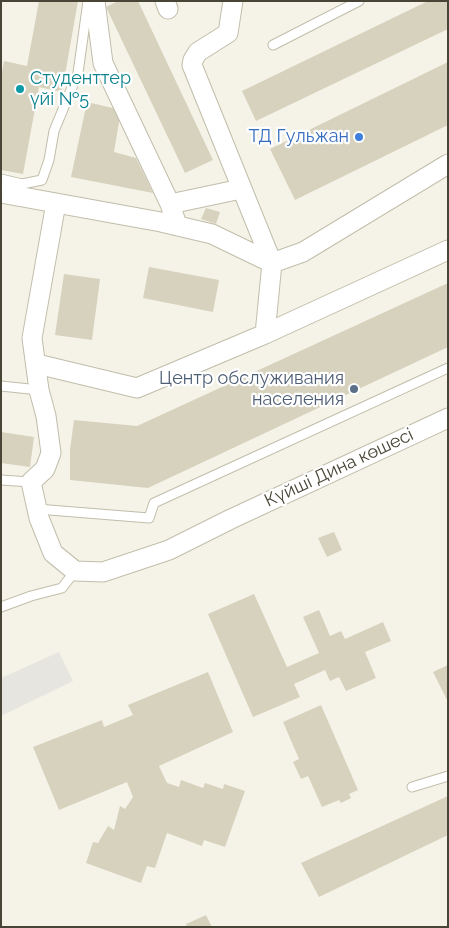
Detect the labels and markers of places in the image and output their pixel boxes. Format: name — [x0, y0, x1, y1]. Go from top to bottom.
place label: Студенттер үйі №5 — [30, 68, 131, 110]
marker: Студенттер үйі №5 — [14, 83, 26, 95]
place label: ТД Гульжан — [249, 126, 349, 148]
marker: ТД Гульжан — [353, 131, 365, 143]
place label: Центр обслуживания населения — [159, 368, 344, 410]
marker: Центр обслуживания населения — [348, 383, 360, 395]

